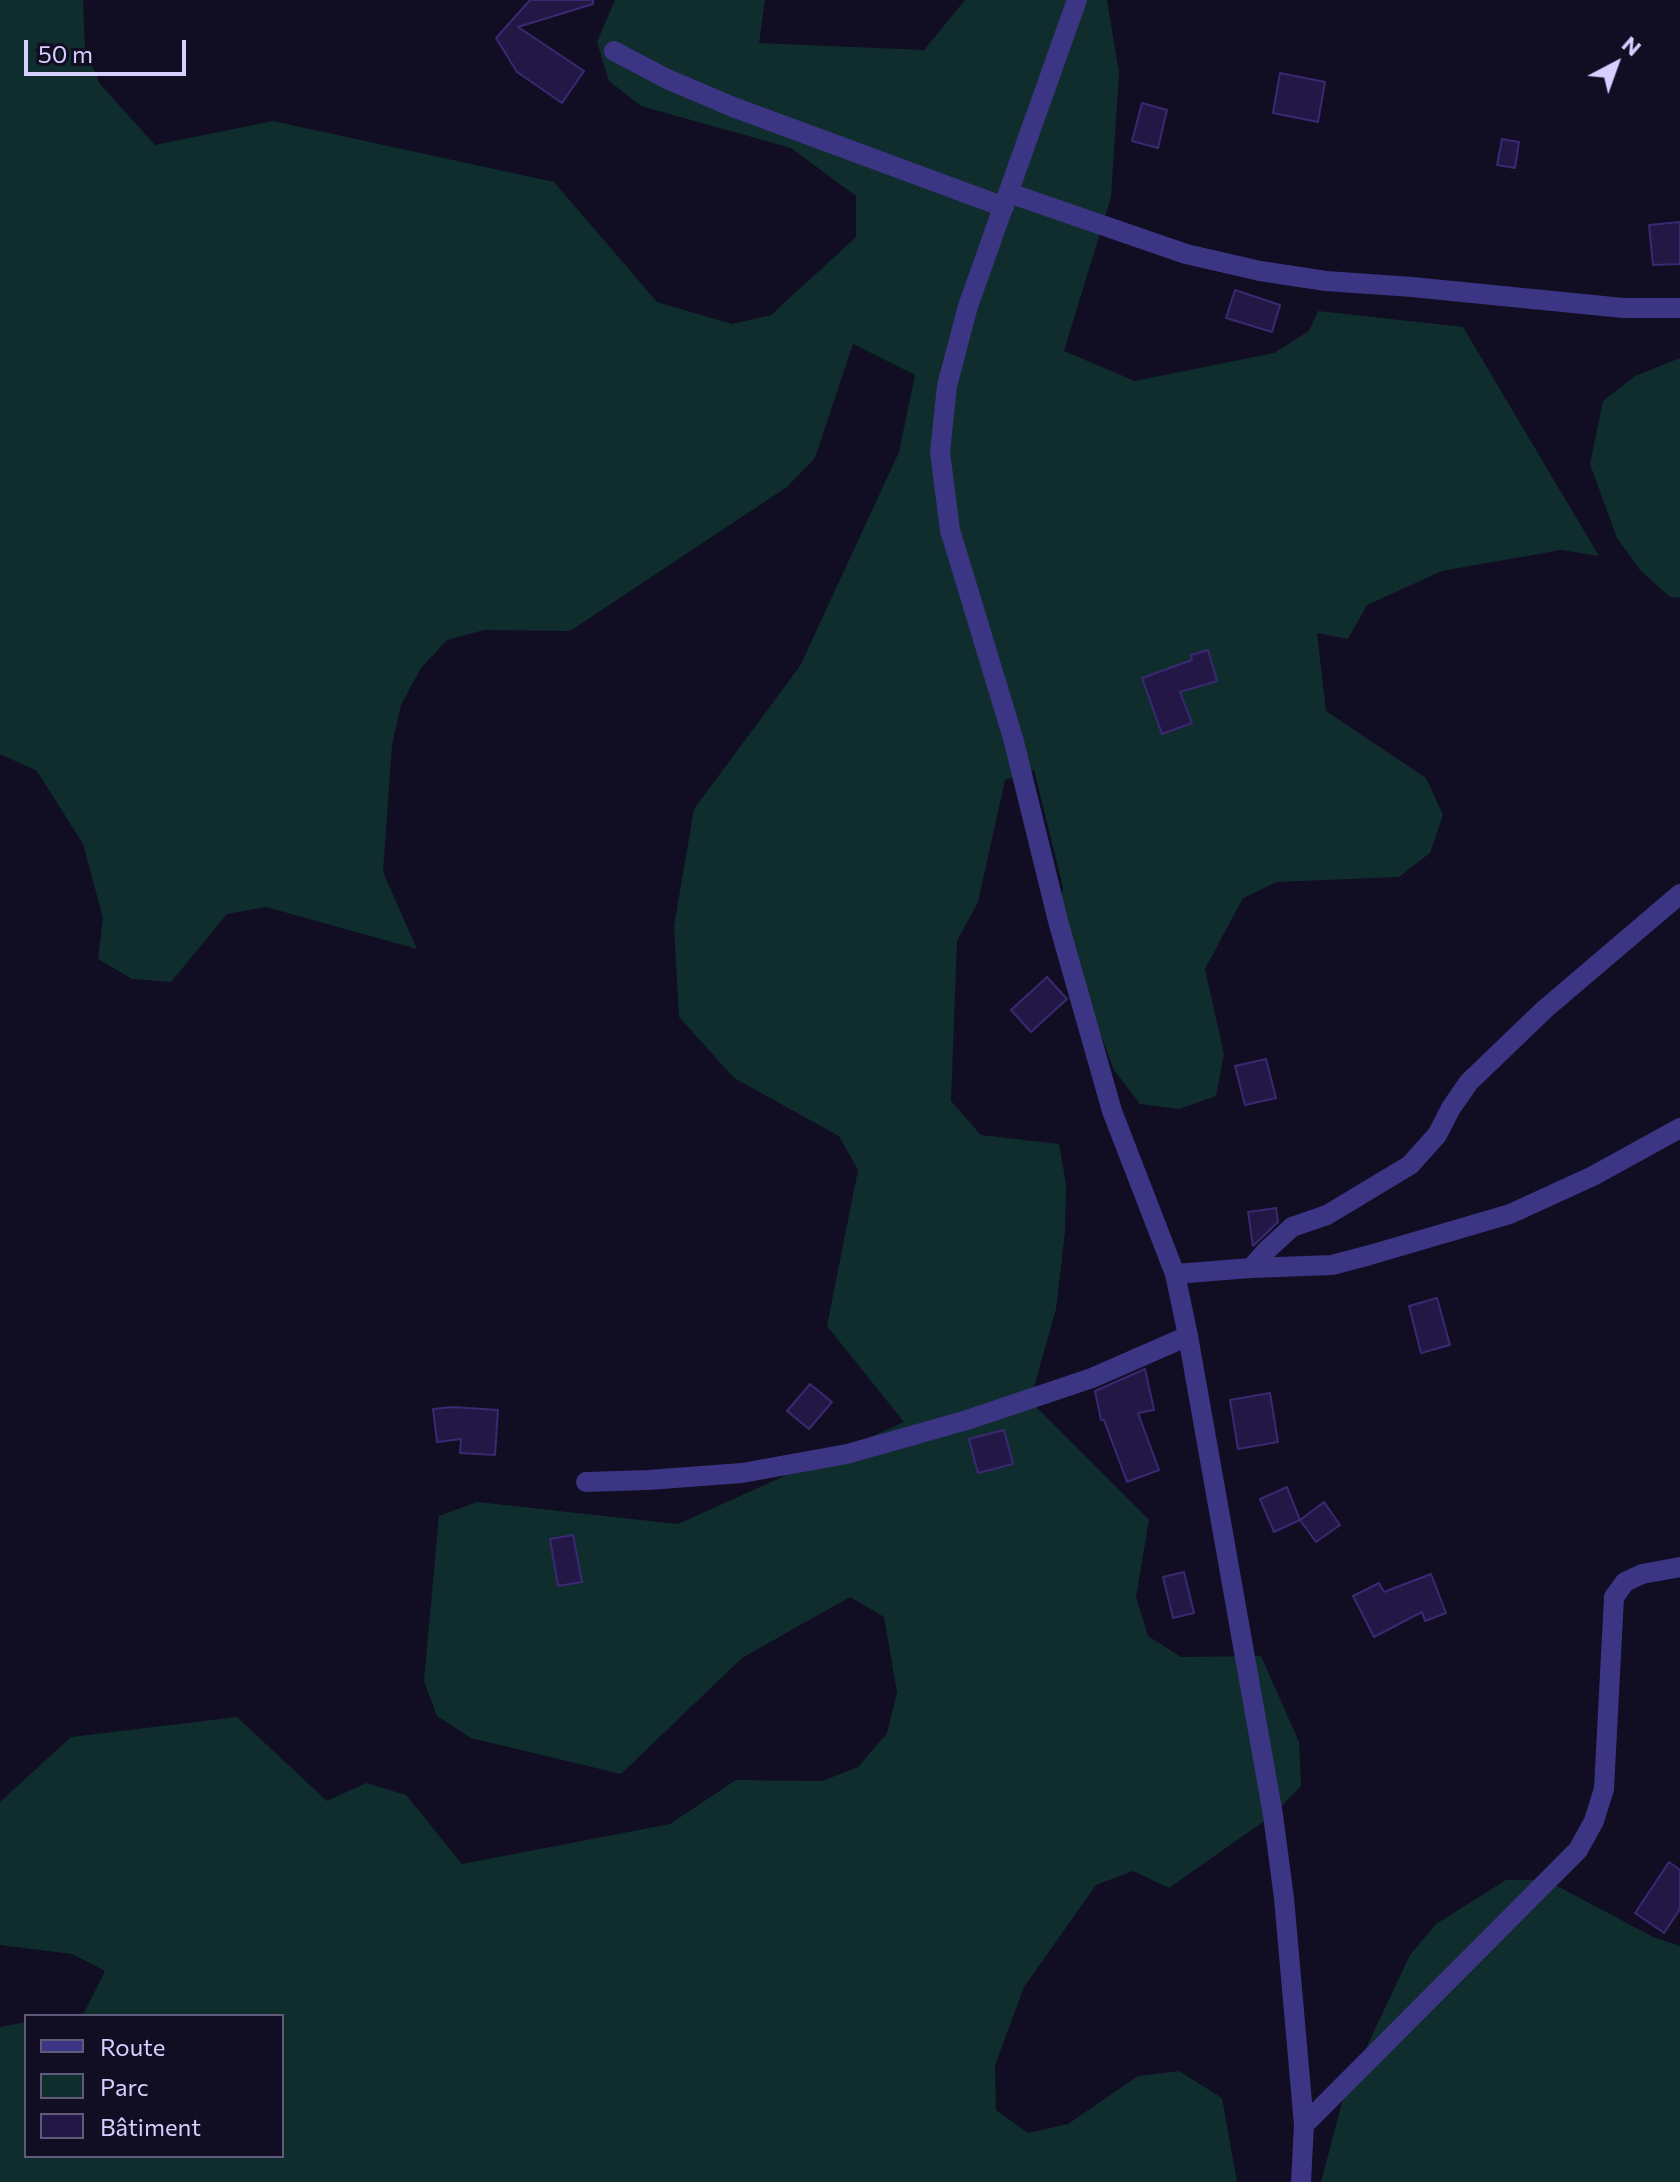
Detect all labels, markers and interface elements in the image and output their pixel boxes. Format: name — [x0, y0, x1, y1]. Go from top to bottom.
scale bar — [28, 24, 190, 74]
north arrow — [1576, 24, 1656, 104]
text: N — [1617, 30, 1647, 61]
text: 50 m — [38, 39, 93, 68]
legend — [24, 2014, 284, 2158]
text: Route — [100, 2032, 165, 2061]
text: Parc — [100, 2072, 149, 2101]
text: Bâtiment — [100, 2112, 201, 2141]

